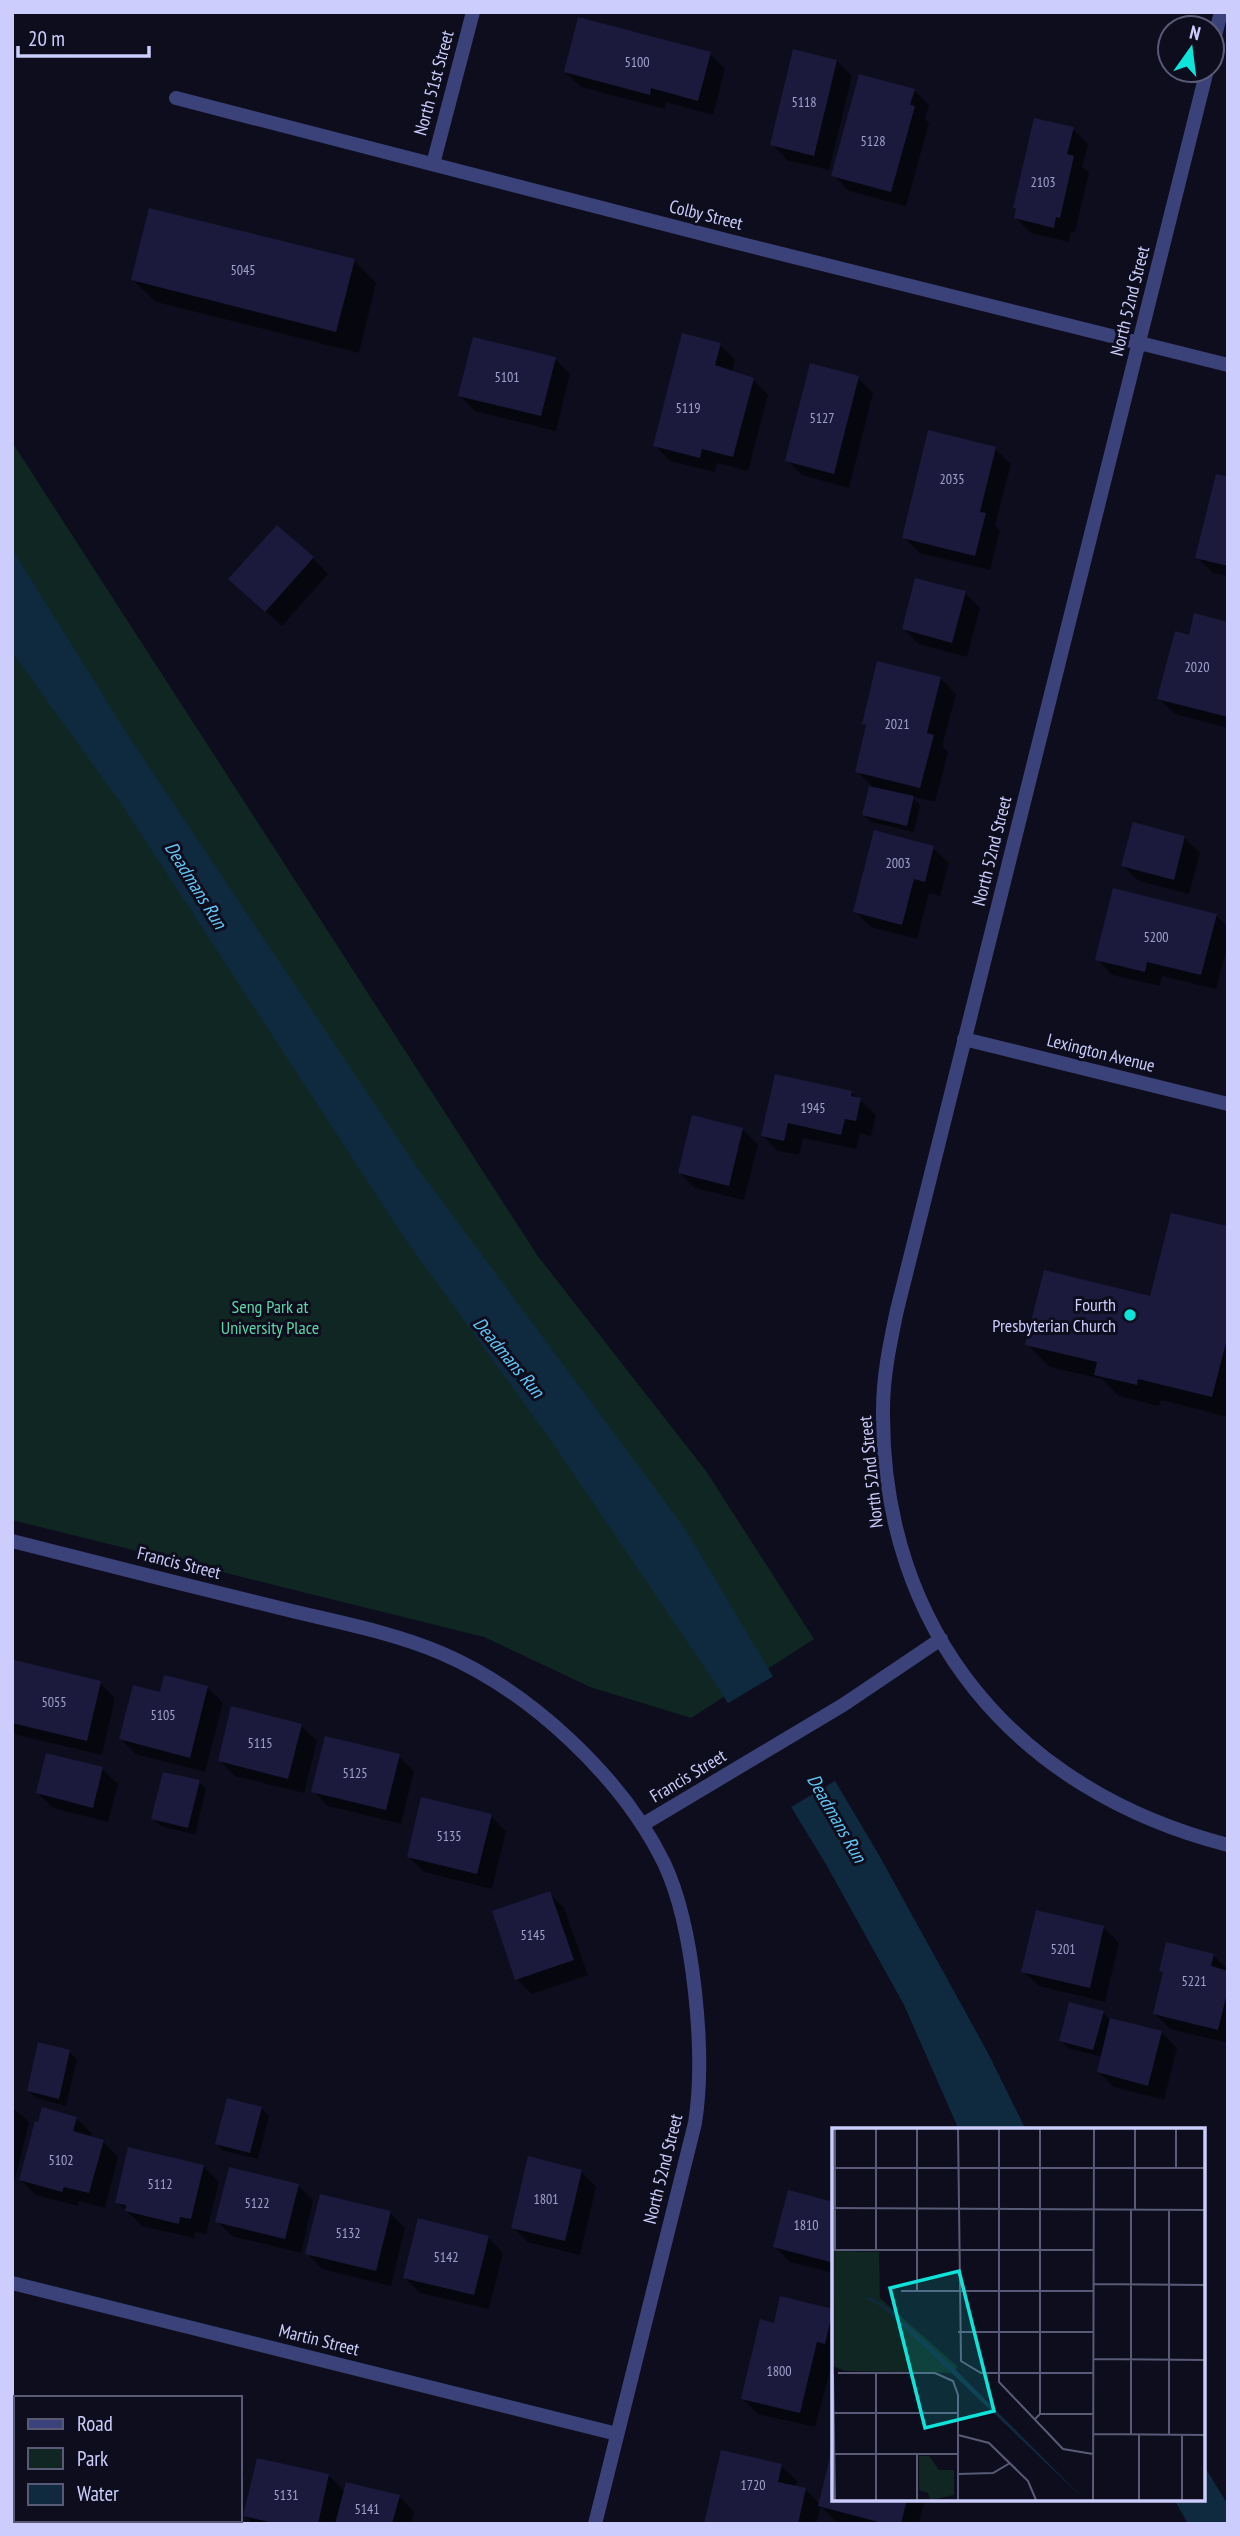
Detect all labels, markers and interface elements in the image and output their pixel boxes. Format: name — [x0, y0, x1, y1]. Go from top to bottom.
scale bar — [18, 14, 149, 58]
north arrow — [1156, 14, 1226, 84]
text: N — [1187, 20, 1203, 45]
text: 20 m — [28, 25, 65, 52]
street label: North 51st Street — [408, 28, 459, 138]
house number: 5100 — [624, 53, 650, 71]
house number: 5118 — [791, 93, 817, 111]
house number: 5128 — [860, 132, 886, 150]
house number: 2103 — [1030, 173, 1056, 191]
street label: Colby Street — [667, 194, 745, 235]
street label: North 52nd Street — [1105, 243, 1154, 358]
house number: 5045 — [230, 261, 256, 279]
house number: 5101 — [494, 368, 520, 386]
house number: 5119 — [675, 399, 701, 417]
house number: 5127 — [809, 409, 835, 427]
house number: 2035 — [939, 470, 965, 488]
house number: 2020 — [1184, 658, 1210, 676]
house number: 2021 — [884, 715, 910, 733]
street label: North 52nd Street — [967, 793, 1016, 908]
water label: Deadmans Run — [160, 837, 233, 934]
house number: 2003 — [885, 854, 911, 872]
house number: 5200 — [1143, 928, 1169, 946]
street label: Lexington Avenue — [1045, 1028, 1157, 1077]
house number: 1945 — [800, 1099, 826, 1117]
place label: Fourth Presbyterian Church — [992, 1293, 1116, 1337]
park label: Seng Park at University Place — [221, 1295, 319, 1339]
marker: Fourth Presbyterian Church — [1122, 1307, 1138, 1323]
water label: Deadmans Run — [468, 1312, 551, 1404]
street label: North 52nd Street — [853, 1415, 888, 1529]
street label: Francis Street — [135, 1541, 223, 1584]
house number: 5055 — [41, 1693, 67, 1711]
house number: 5105 — [150, 1706, 176, 1724]
house number: 5115 — [247, 1734, 273, 1752]
street label: Francis Street — [645, 1744, 730, 1807]
house number: 5125 — [342, 1764, 368, 1782]
water label: Deadmans Run — [802, 1770, 873, 1868]
house number: 5135 — [436, 1827, 462, 1845]
house number: 5145 — [520, 1926, 546, 1944]
house number: 5201 — [1050, 1940, 1076, 1958]
house number: 5221 — [1181, 1972, 1207, 1990]
street label: North 52nd Street — [638, 2111, 687, 2226]
inset map — [832, 2128, 1205, 2501]
house number: 5102 — [48, 2151, 74, 2169]
house number: 5112 — [147, 2175, 173, 2193]
house number: 1801 — [533, 2190, 559, 2208]
house number: 5122 — [244, 2194, 270, 2212]
house number: 1810 — [793, 2216, 819, 2234]
house number: 5132 — [335, 2224, 361, 2242]
house number: 5142 — [433, 2248, 459, 2266]
street label: Martin Street — [277, 2318, 362, 2361]
house number: 1800 — [766, 2362, 792, 2380]
legend — [14, 2396, 242, 2522]
text: Road — [77, 2410, 113, 2437]
text: Park — [77, 2445, 108, 2472]
house number: 1720 — [740, 2476, 766, 2494]
text: Water — [77, 2480, 119, 2507]
house number: 5131 — [273, 2486, 299, 2504]
house number: 5141 — [354, 2500, 380, 2518]

